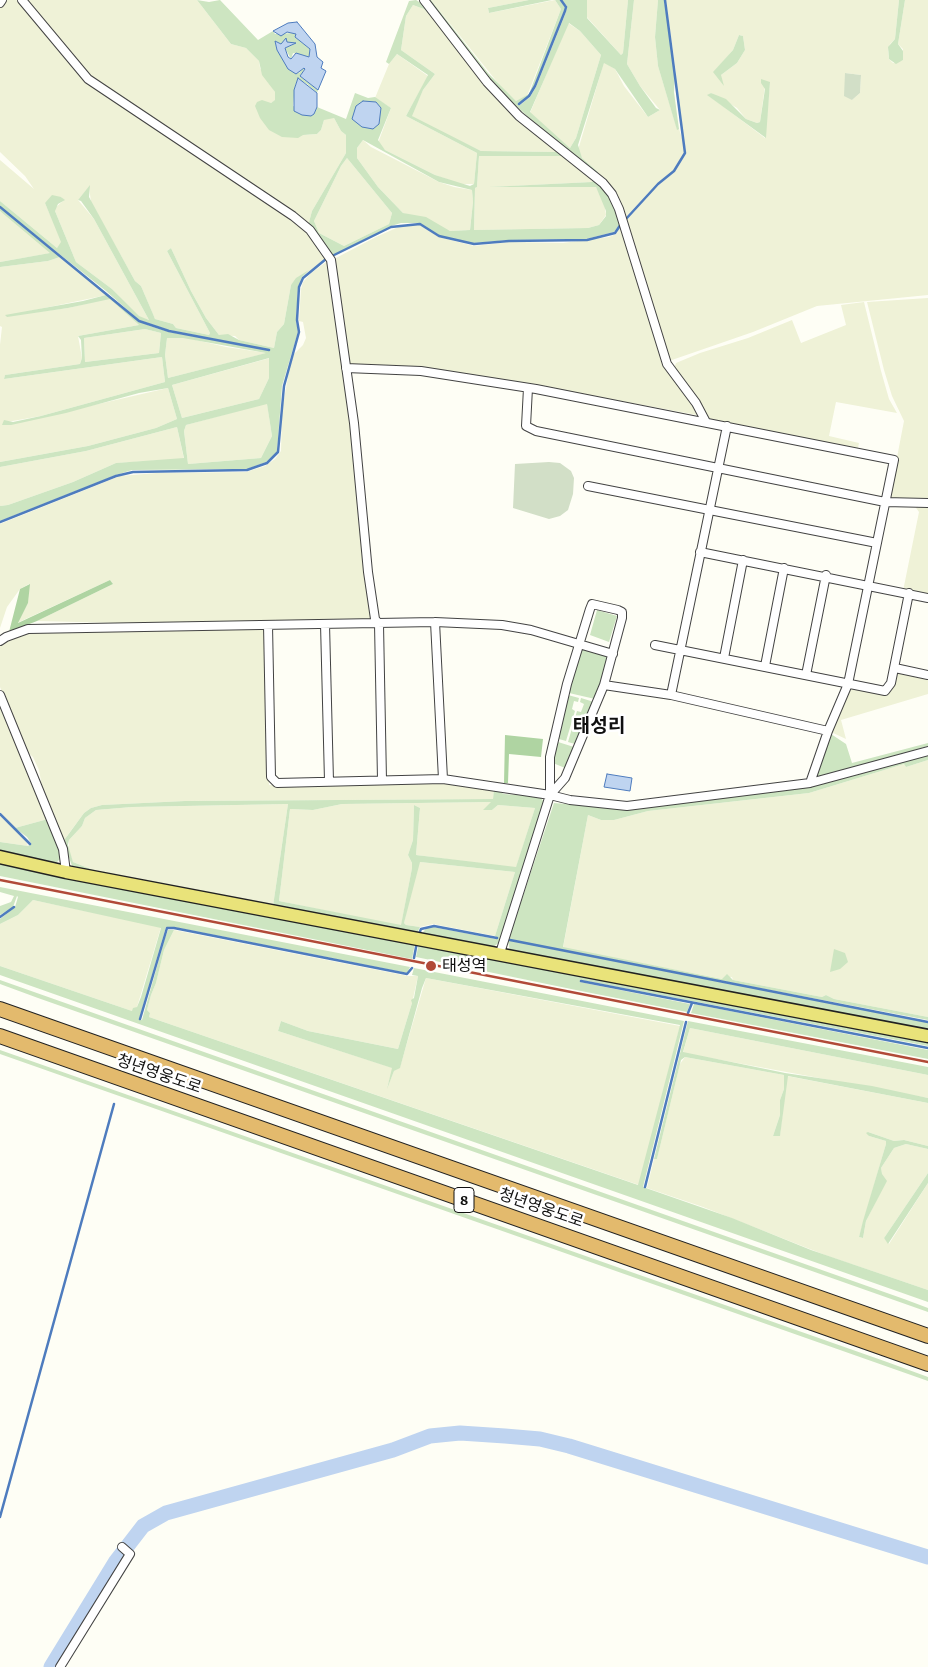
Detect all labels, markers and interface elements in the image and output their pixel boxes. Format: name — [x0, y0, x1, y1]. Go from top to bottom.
district label: 태성리 — [573, 715, 625, 737]
place label: 태성역 — [442, 956, 486, 976]
marker: 태성역 — [424, 959, 438, 973]
street label: 청년영웅도로 — [114, 1051, 204, 1097]
street label: 청년영웅도로 — [496, 1185, 586, 1231]
road number: 8 — [454, 1188, 474, 1212]

